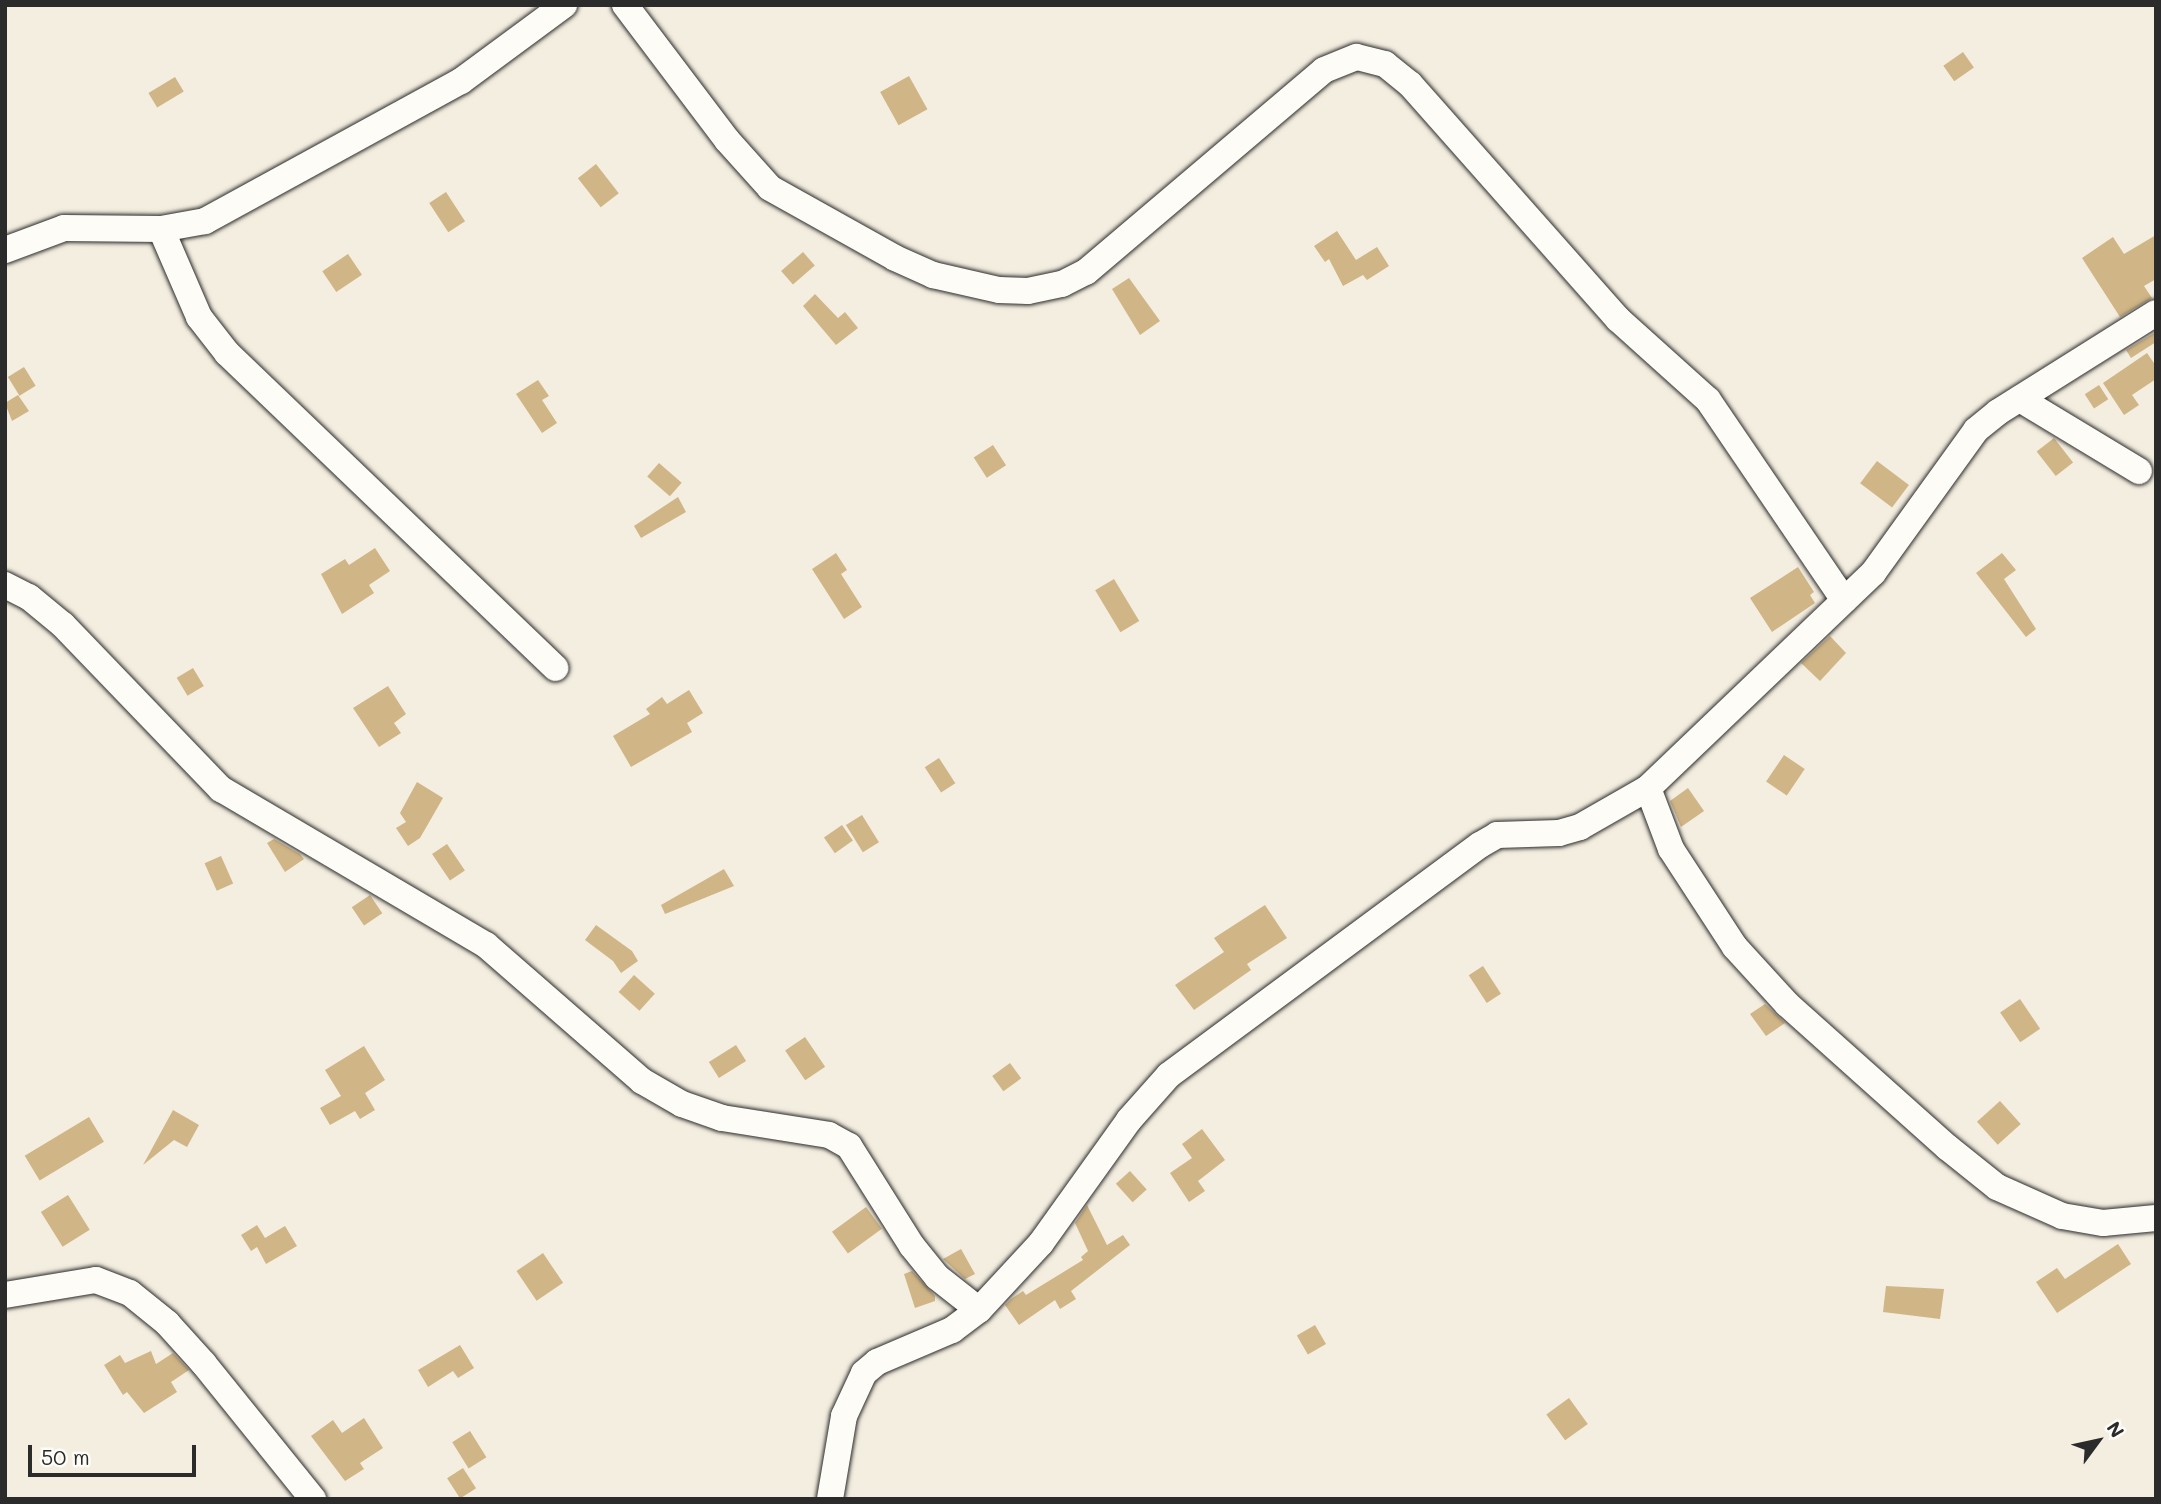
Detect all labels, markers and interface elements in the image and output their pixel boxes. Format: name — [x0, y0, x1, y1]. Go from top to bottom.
north arrow — [2063, 1406, 2133, 1476]
text: N — [2102, 1416, 2130, 1442]
scale bar — [32, 1430, 200, 1474]
text: 50 m — [41, 1443, 90, 1470]

